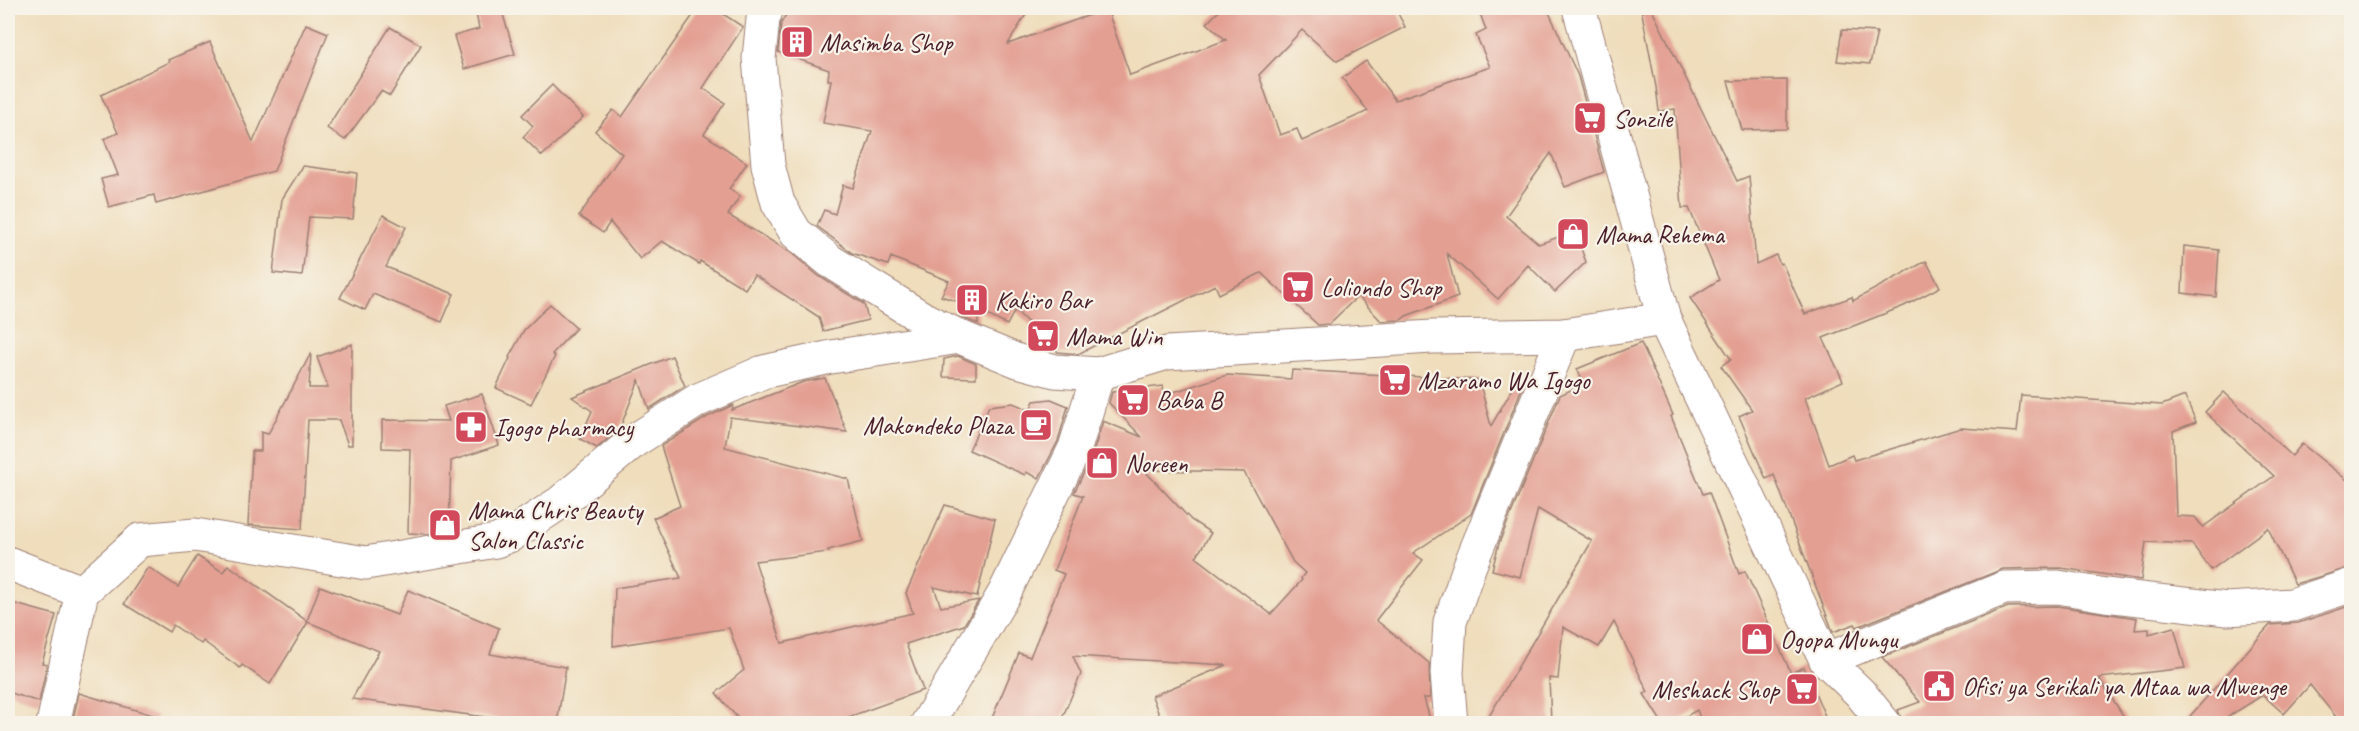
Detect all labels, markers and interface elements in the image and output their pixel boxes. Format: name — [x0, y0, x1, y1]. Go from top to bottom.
building icon: Masimba Shop — [779, 24, 815, 60]
place label: Masimba Shop — [820, 26, 954, 59]
supermarket icon: Sonzile — [1572, 100, 1608, 136]
place label: Sonzile — [1613, 102, 1674, 135]
shop icon: Mama Rehema — [1555, 216, 1591, 252]
place label: Mama Rehema — [1596, 218, 1726, 251]
supermarket icon: Loliondo Shop — [1280, 269, 1316, 305]
place label: Loliondo Shop — [1321, 271, 1443, 304]
building icon: Kakiro Bar — [954, 282, 990, 318]
place label: Kakiro Bar — [995, 284, 1094, 317]
supermarket icon: Mama Win — [1025, 318, 1061, 354]
place label: Mama Win — [1066, 320, 1163, 353]
supermarket icon: Mzaramo Wa Igogo — [1377, 362, 1413, 398]
place label: Mzaramo Wa Igogo — [1418, 364, 1592, 397]
supermarket icon: Baba B — [1115, 382, 1151, 418]
place label: Baba B — [1156, 384, 1224, 417]
cafe icon: Makondeko Plaza — [1018, 407, 1054, 443]
pharmacy icon: Igogo pharmacy — [453, 409, 489, 445]
place label: Makondeko Plaza — [863, 409, 1015, 442]
place label: Igogo pharmacy — [494, 411, 635, 444]
shop icon: Noreen — [1084, 445, 1120, 481]
place label: Noreen — [1125, 447, 1188, 480]
place label: Mama Chris Beauty Salon Classic — [468, 494, 644, 557]
shop icon: Mama Chris Beauty Salon Classic — [427, 507, 463, 543]
shop icon: Ogopa Mungu — [1739, 621, 1775, 657]
place label: Ogopa Mungu — [1780, 623, 1899, 656]
public building icon: Ofisi ya Serikali ya Mtaa wa Mwenge — [1921, 668, 1957, 704]
place label: Ofisi ya Serikali ya Mtaa wa Mwenge — [1962, 670, 2288, 703]
supermarket icon: Meshack Shop — [1784, 671, 1820, 707]
place label: Meshack Shop — [1652, 673, 1781, 706]

